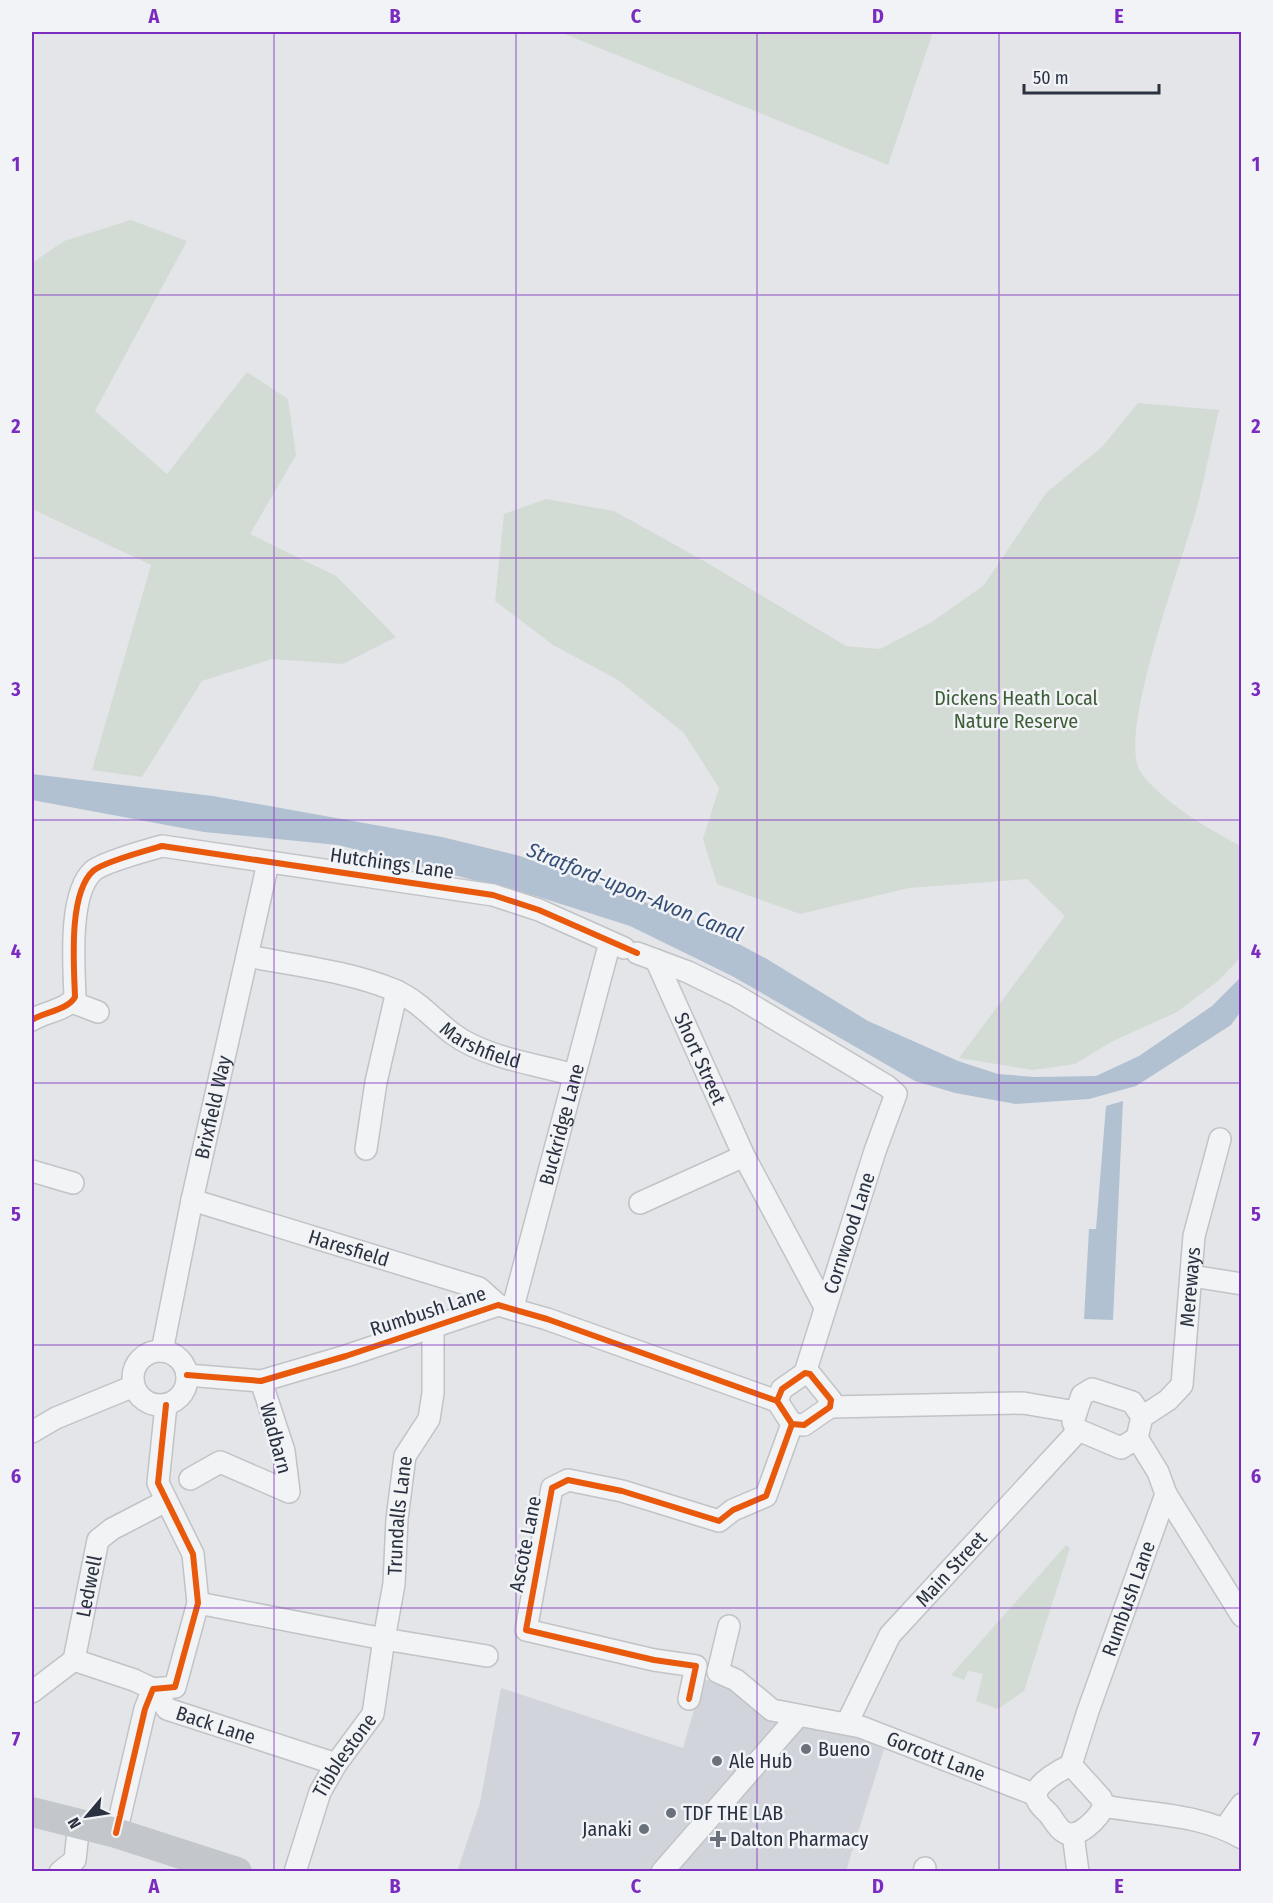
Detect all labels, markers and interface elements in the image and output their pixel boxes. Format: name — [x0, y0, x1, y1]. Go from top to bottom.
text: A — [148, 4, 161, 28]
text: B — [389, 4, 401, 28]
text: C — [631, 4, 642, 28]
text: D — [872, 4, 884, 28]
text: E — [1114, 4, 1124, 28]
scale bar — [1024, 57, 1159, 95]
text: 50 m — [1033, 67, 1069, 89]
text: 1 — [12, 152, 20, 176]
text: 1 — [1252, 152, 1260, 176]
text: 2 — [10, 414, 21, 438]
text: 2 — [1250, 414, 1261, 438]
text: 3 — [10, 677, 21, 701]
text: 3 — [1250, 677, 1261, 701]
park label: Dickens Heath Local Nature Reserve — [934, 686, 1098, 733]
water label: Stratford-upon-Avon Canal — [522, 836, 747, 947]
street label: Hutchings Lane — [328, 842, 456, 884]
text: 4 — [11, 939, 21, 963]
text: 4 — [1251, 939, 1261, 963]
street label: Short Street — [669, 1009, 732, 1109]
street label: Marshfield — [435, 1016, 523, 1073]
street label: Brixfield Way — [190, 1053, 236, 1161]
street label: Buckridge Lane — [534, 1061, 589, 1188]
street label: Cornwood Lane — [818, 1169, 880, 1297]
text: 5 — [11, 1202, 21, 1226]
text: 5 — [1251, 1202, 1261, 1226]
street label: Haresfield — [306, 1224, 392, 1272]
street label: Mereways — [1175, 1246, 1205, 1328]
street label: Rumbush Lane — [367, 1281, 489, 1341]
street label: Wadbarn — [255, 1400, 297, 1476]
street label: Trundalls Lane — [382, 1455, 417, 1576]
text: 6 — [11, 1464, 21, 1488]
text: 6 — [1251, 1464, 1261, 1488]
street label: Ascote Lane — [504, 1494, 546, 1594]
street label: Main Street — [911, 1526, 992, 1611]
street label: Rumbush Lane — [1097, 1538, 1160, 1659]
street label: Ledwell — [71, 1553, 107, 1619]
street label: Back Lane — [173, 1701, 259, 1749]
street label: Tibblestone — [308, 1709, 381, 1801]
street label: Gorcott Lane — [883, 1726, 989, 1786]
text: 7 — [12, 1727, 21, 1751]
text: 7 — [1252, 1727, 1261, 1751]
place label: Bueno — [818, 1737, 870, 1761]
marker: Bueno — [799, 1742, 813, 1756]
place label: Ale Hub — [729, 1749, 793, 1773]
marker: Ale Hub — [710, 1754, 724, 1768]
north arrow — [57, 1786, 117, 1846]
place label: TDF THE LAB — [683, 1801, 783, 1825]
marker: TDF THE LAB — [664, 1806, 678, 1820]
text: N — [64, 1814, 85, 1832]
place label: Janaki — [582, 1817, 632, 1841]
marker: Janaki — [637, 1822, 651, 1836]
place label: Dalton Pharmacy — [730, 1827, 868, 1851]
marker: Dalton Pharmacy — [711, 1832, 725, 1846]
text: A — [148, 1874, 161, 1898]
text: B — [389, 1874, 401, 1898]
text: C — [631, 1874, 642, 1898]
text: D — [872, 1874, 884, 1898]
text: E — [1114, 1874, 1124, 1898]

